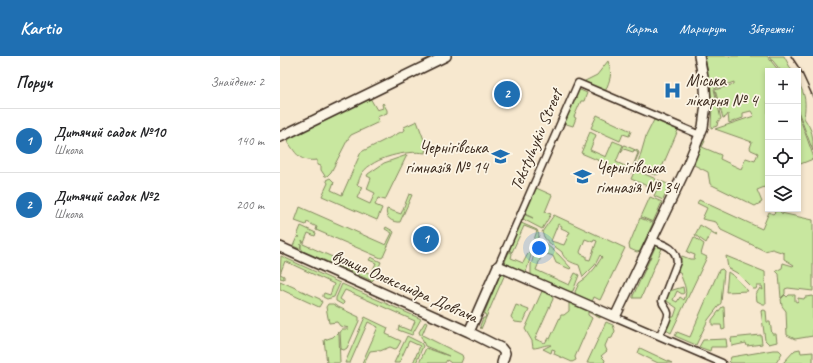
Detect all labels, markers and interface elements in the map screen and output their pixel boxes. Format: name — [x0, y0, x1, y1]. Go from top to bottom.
text: Kartio — [20, 16, 61, 40]
text: Карта — [625, 20, 657, 37]
text: Маршрут — [679, 20, 725, 37]
text: Збережені — [747, 20, 793, 37]
map controls — [765, 68, 801, 212]
button: + — [765, 68, 801, 104]
place label: Міська лікарня № 4 — [686, 70, 760, 111]
text: Поруч — [16, 72, 52, 93]
text: Знайдено: 2 — [210, 74, 264, 90]
pin: 2 — [494, 79, 520, 109]
hospital icon: Міська лікарня № 4 — [663, 80, 683, 100]
street label: Tekstylnykiv Street — [505, 84, 568, 194]
button: − — [765, 104, 801, 140]
text: Дитячий садок №10 — [54, 123, 165, 142]
text: 1 — [26, 133, 32, 149]
text: 140 m — [236, 133, 264, 149]
place label: Чернігівська гімназія № 14 — [405, 137, 490, 178]
button: locate — [765, 140, 801, 176]
text: Школа — [54, 142, 83, 158]
school or university icon: Чернігівська гімназія № 14 — [491, 147, 511, 167]
place label: Чернігівська гімназія № 34 — [596, 157, 681, 198]
school or university icon: Чернігівська гімназія № 34 — [573, 167, 593, 187]
button: layers — [765, 176, 801, 212]
text: Дитячий садок №2 — [54, 187, 158, 206]
text: 2 — [26, 197, 32, 213]
text: 200 m — [236, 197, 264, 213]
text: Школа — [54, 206, 83, 222]
pin: 1 — [413, 224, 439, 254]
your location — [529, 238, 549, 258]
street label: вулиця Олександра Довгача — [329, 245, 483, 328]

